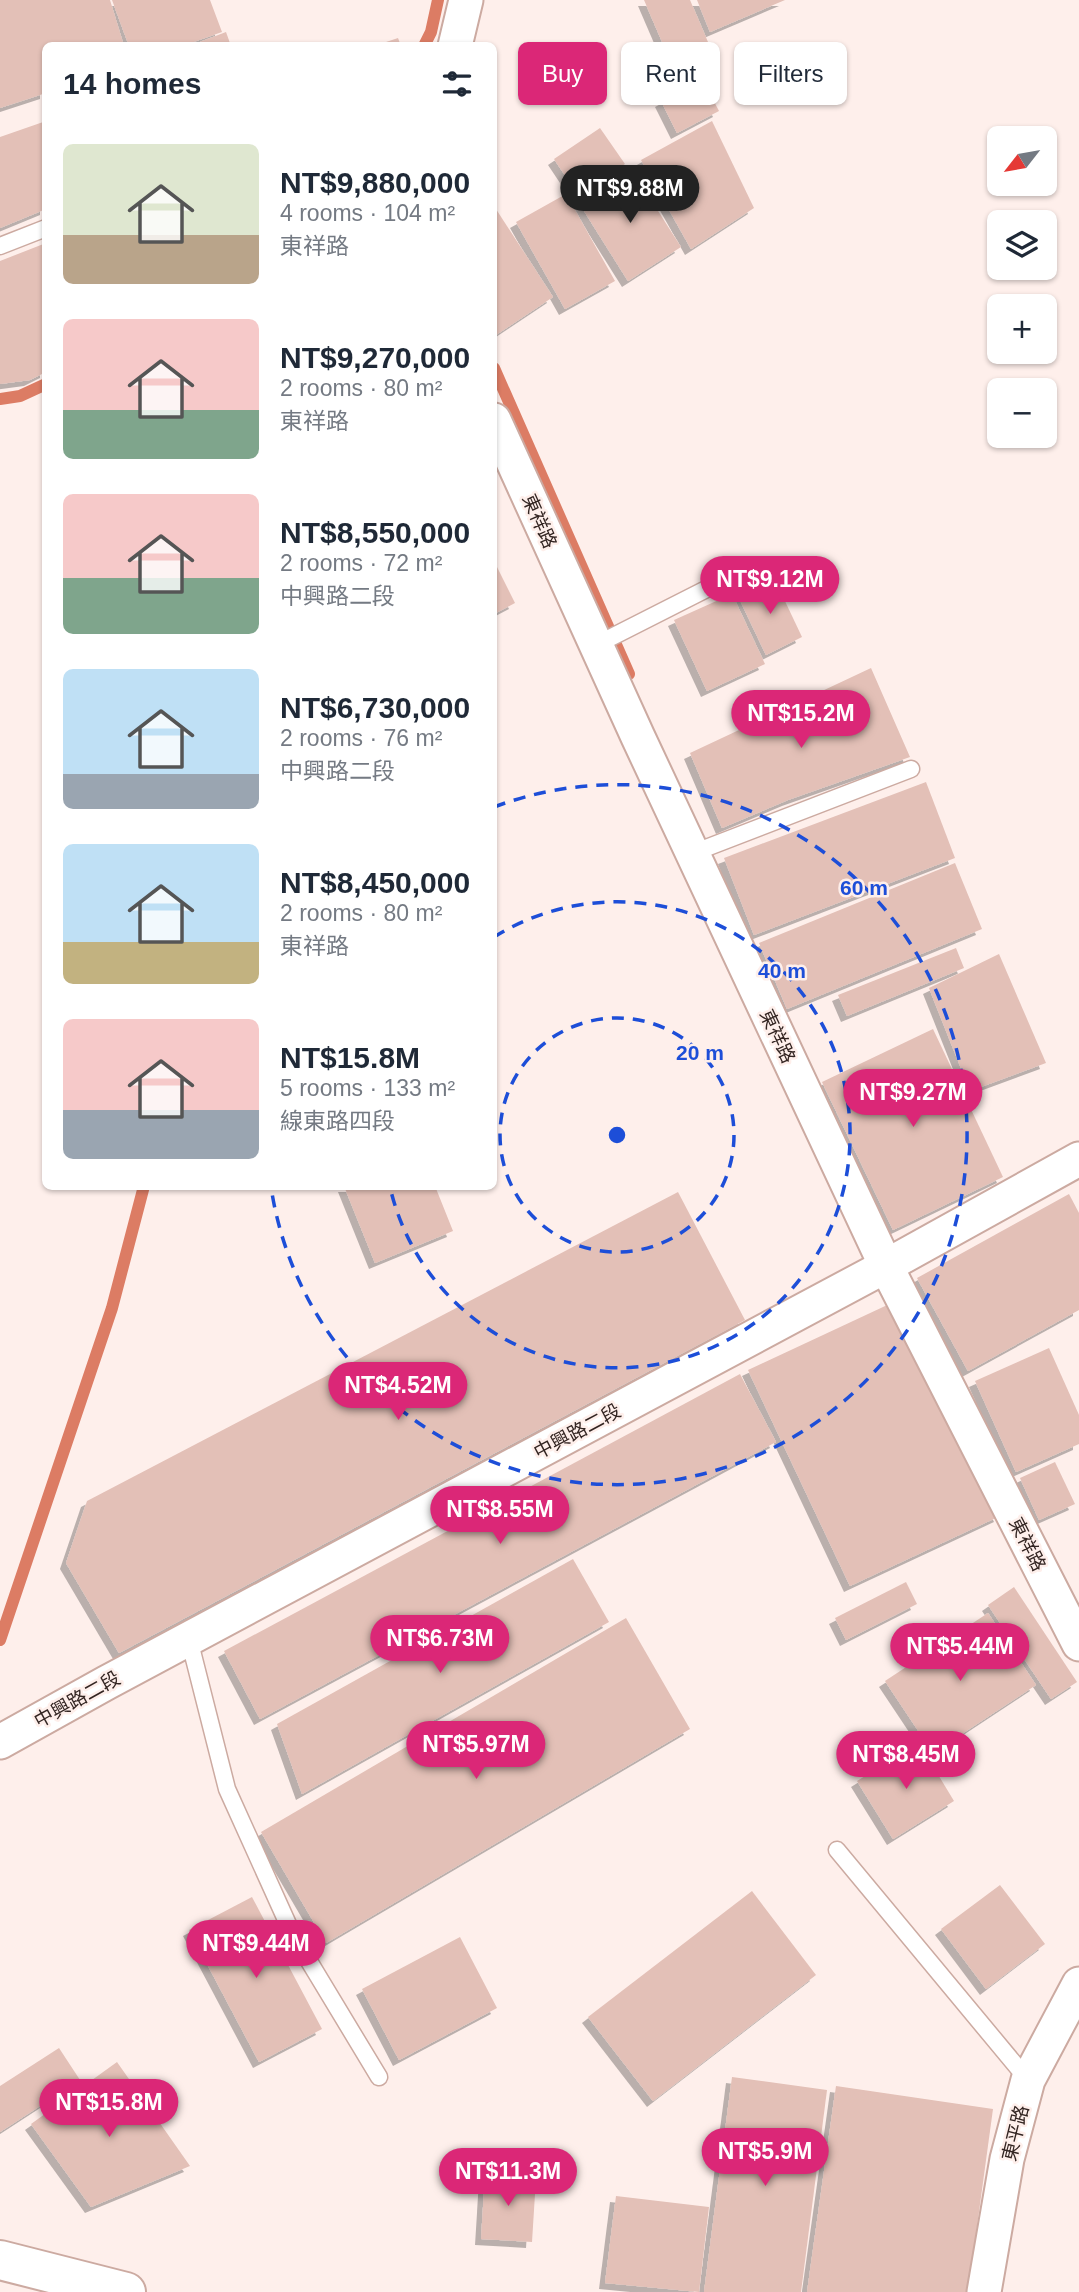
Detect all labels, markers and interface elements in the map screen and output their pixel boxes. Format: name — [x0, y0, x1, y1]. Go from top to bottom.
chip: Buy — [518, 42, 607, 105]
chip: Rent — [621, 42, 720, 105]
chip: Filters — [734, 42, 847, 105]
icon: filters — [438, 65, 476, 103]
text: 14 homes — [63, 67, 201, 100]
north arrow — [987, 126, 1057, 196]
map controls — [987, 126, 1057, 448]
text: NT$9,880,000 — [280, 166, 470, 199]
pin: NT$9.88M — [558, 166, 702, 225]
icon: home — [119, 172, 203, 256]
text: NT$9.88M — [576, 175, 684, 201]
text: 4 rooms · 104 m² — [280, 200, 455, 226]
button: layers — [987, 210, 1057, 280]
text: 東祥路 — [280, 233, 349, 259]
button: + — [987, 294, 1057, 364]
text: NT$9,270,000 — [280, 341, 470, 374]
icon: home — [119, 347, 203, 431]
text: 2 rooms · 80 m² — [280, 375, 442, 401]
button: − — [987, 378, 1057, 448]
text: 東祥路 — [280, 408, 349, 434]
street label: 東祥路 — [518, 491, 561, 552]
text: NT$8,550,000 — [280, 516, 470, 549]
icon: home — [119, 522, 203, 606]
text: 2 rooms · 72 m² — [280, 550, 442, 576]
pin: NT$9.12M — [698, 556, 842, 616]
text: NT$9.12M — [716, 566, 824, 592]
text: 中興路二段 — [280, 583, 395, 609]
pin: NT$15.2M — [729, 690, 873, 750]
text: NT$6,730,000 — [280, 691, 470, 724]
icon: home — [119, 697, 203, 781]
text: NT$15.2M — [747, 700, 855, 726]
text: 2 rooms · 76 m² — [280, 725, 442, 751]
text: 中興路二段 — [280, 758, 395, 784]
text: NT$8,450,000 — [280, 866, 470, 899]
icon: home — [119, 872, 203, 956]
text: 60 m — [840, 876, 888, 899]
text: 2 rooms · 80 m² — [280, 900, 442, 926]
text: 東祥路 — [280, 933, 349, 959]
text: 40 m — [758, 959, 806, 982]
street label: 東祥路 — [756, 1006, 799, 1066]
text: NT$15.8M — [280, 1041, 420, 1074]
text: 20 m — [676, 1041, 724, 1064]
icon: home — [119, 1047, 203, 1131]
pin: NT$9.27M — [841, 1070, 985, 1129]
text: 5 rooms · 133 m² — [280, 1075, 455, 1101]
text: NT$9.27M — [859, 1079, 967, 1105]
text: 線東路四段 — [280, 1108, 395, 1134]
centre of rings — [605, 1123, 629, 1147]
pin: NT$4.52M — [326, 1362, 470, 1422]
text: NT$4.52M — [344, 1372, 452, 1398]
street label: 中興路二段 — [530, 1400, 624, 1463]
pin: NT$8.55M — [428, 1486, 572, 1546]
text: NT$8.55M — [446, 1496, 554, 1522]
street label: 東祥路 — [1005, 1514, 1050, 1574]
pin: NT$6.73M — [368, 1616, 512, 1675]
pin: NT$5.44M — [888, 1624, 1032, 1683]
text: NT$6.73M — [386, 1625, 494, 1651]
text: NT$5.44M — [906, 1633, 1014, 1659]
street label: 中興路二段 — [31, 1667, 124, 1732]
pin: NT$5.97M — [404, 1722, 548, 1781]
text: NT$5.97M — [422, 1731, 530, 1757]
pin: NT$8.45M — [834, 1732, 978, 1791]
text: NT$8.45M — [852, 1741, 960, 1767]
pin: NT$9.44M — [184, 1920, 328, 1980]
text: NT$9.44M — [202, 1930, 310, 1956]
pin: NT$15.8M — [37, 2080, 181, 2139]
text: NT$15.8M — [55, 2089, 163, 2115]
street label: 東平路 — [998, 2103, 1033, 2163]
pin: NT$5.9M — [700, 2128, 830, 2188]
text: NT$5.9M — [718, 2138, 812, 2164]
pin: NT$11.3M — [436, 2148, 580, 2208]
text: NT$11.3M — [455, 2158, 561, 2184]

